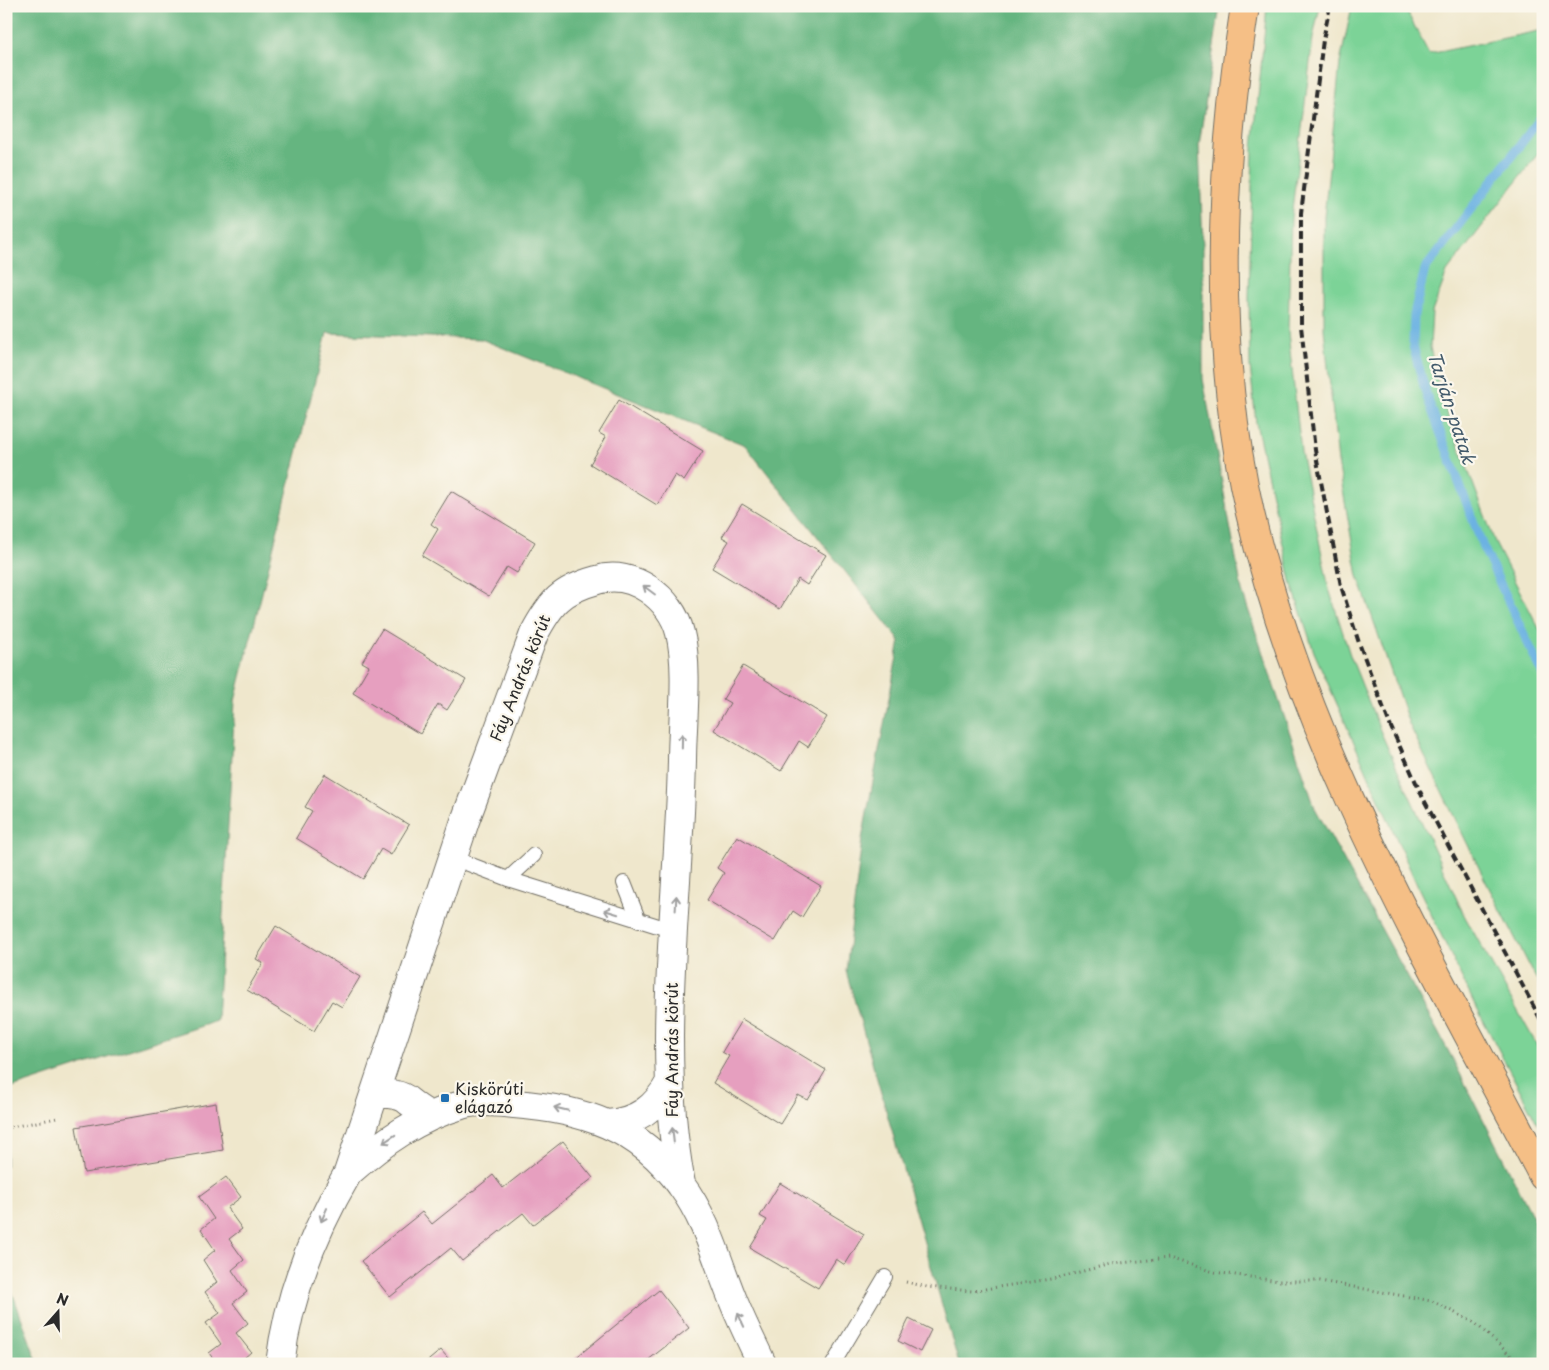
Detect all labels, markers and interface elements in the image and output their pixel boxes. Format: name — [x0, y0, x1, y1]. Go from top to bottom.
water label: Tarján-patak — [1422, 348, 1484, 468]
one-way arrow — [642, 585, 656, 595]
street label: Fáy András körút — [483, 610, 556, 745]
one-way arrow — [677, 733, 687, 750]
one-way arrow — [671, 896, 680, 912]
one-way arrow — [603, 906, 619, 916]
street label: Fáy András körút — [659, 982, 683, 1117]
place label: Kiskörúti elágazó — [455, 1076, 524, 1118]
marker: Kiskörúti elágazó — [439, 1092, 451, 1104]
one-way arrow — [554, 1104, 570, 1113]
one-way arrow — [668, 1128, 678, 1144]
one-way arrow — [383, 1135, 397, 1145]
one-way arrow — [318, 1207, 328, 1222]
north arrow — [32, 1288, 82, 1338]
text: N — [54, 1288, 71, 1311]
one-way arrow — [736, 1313, 746, 1328]

